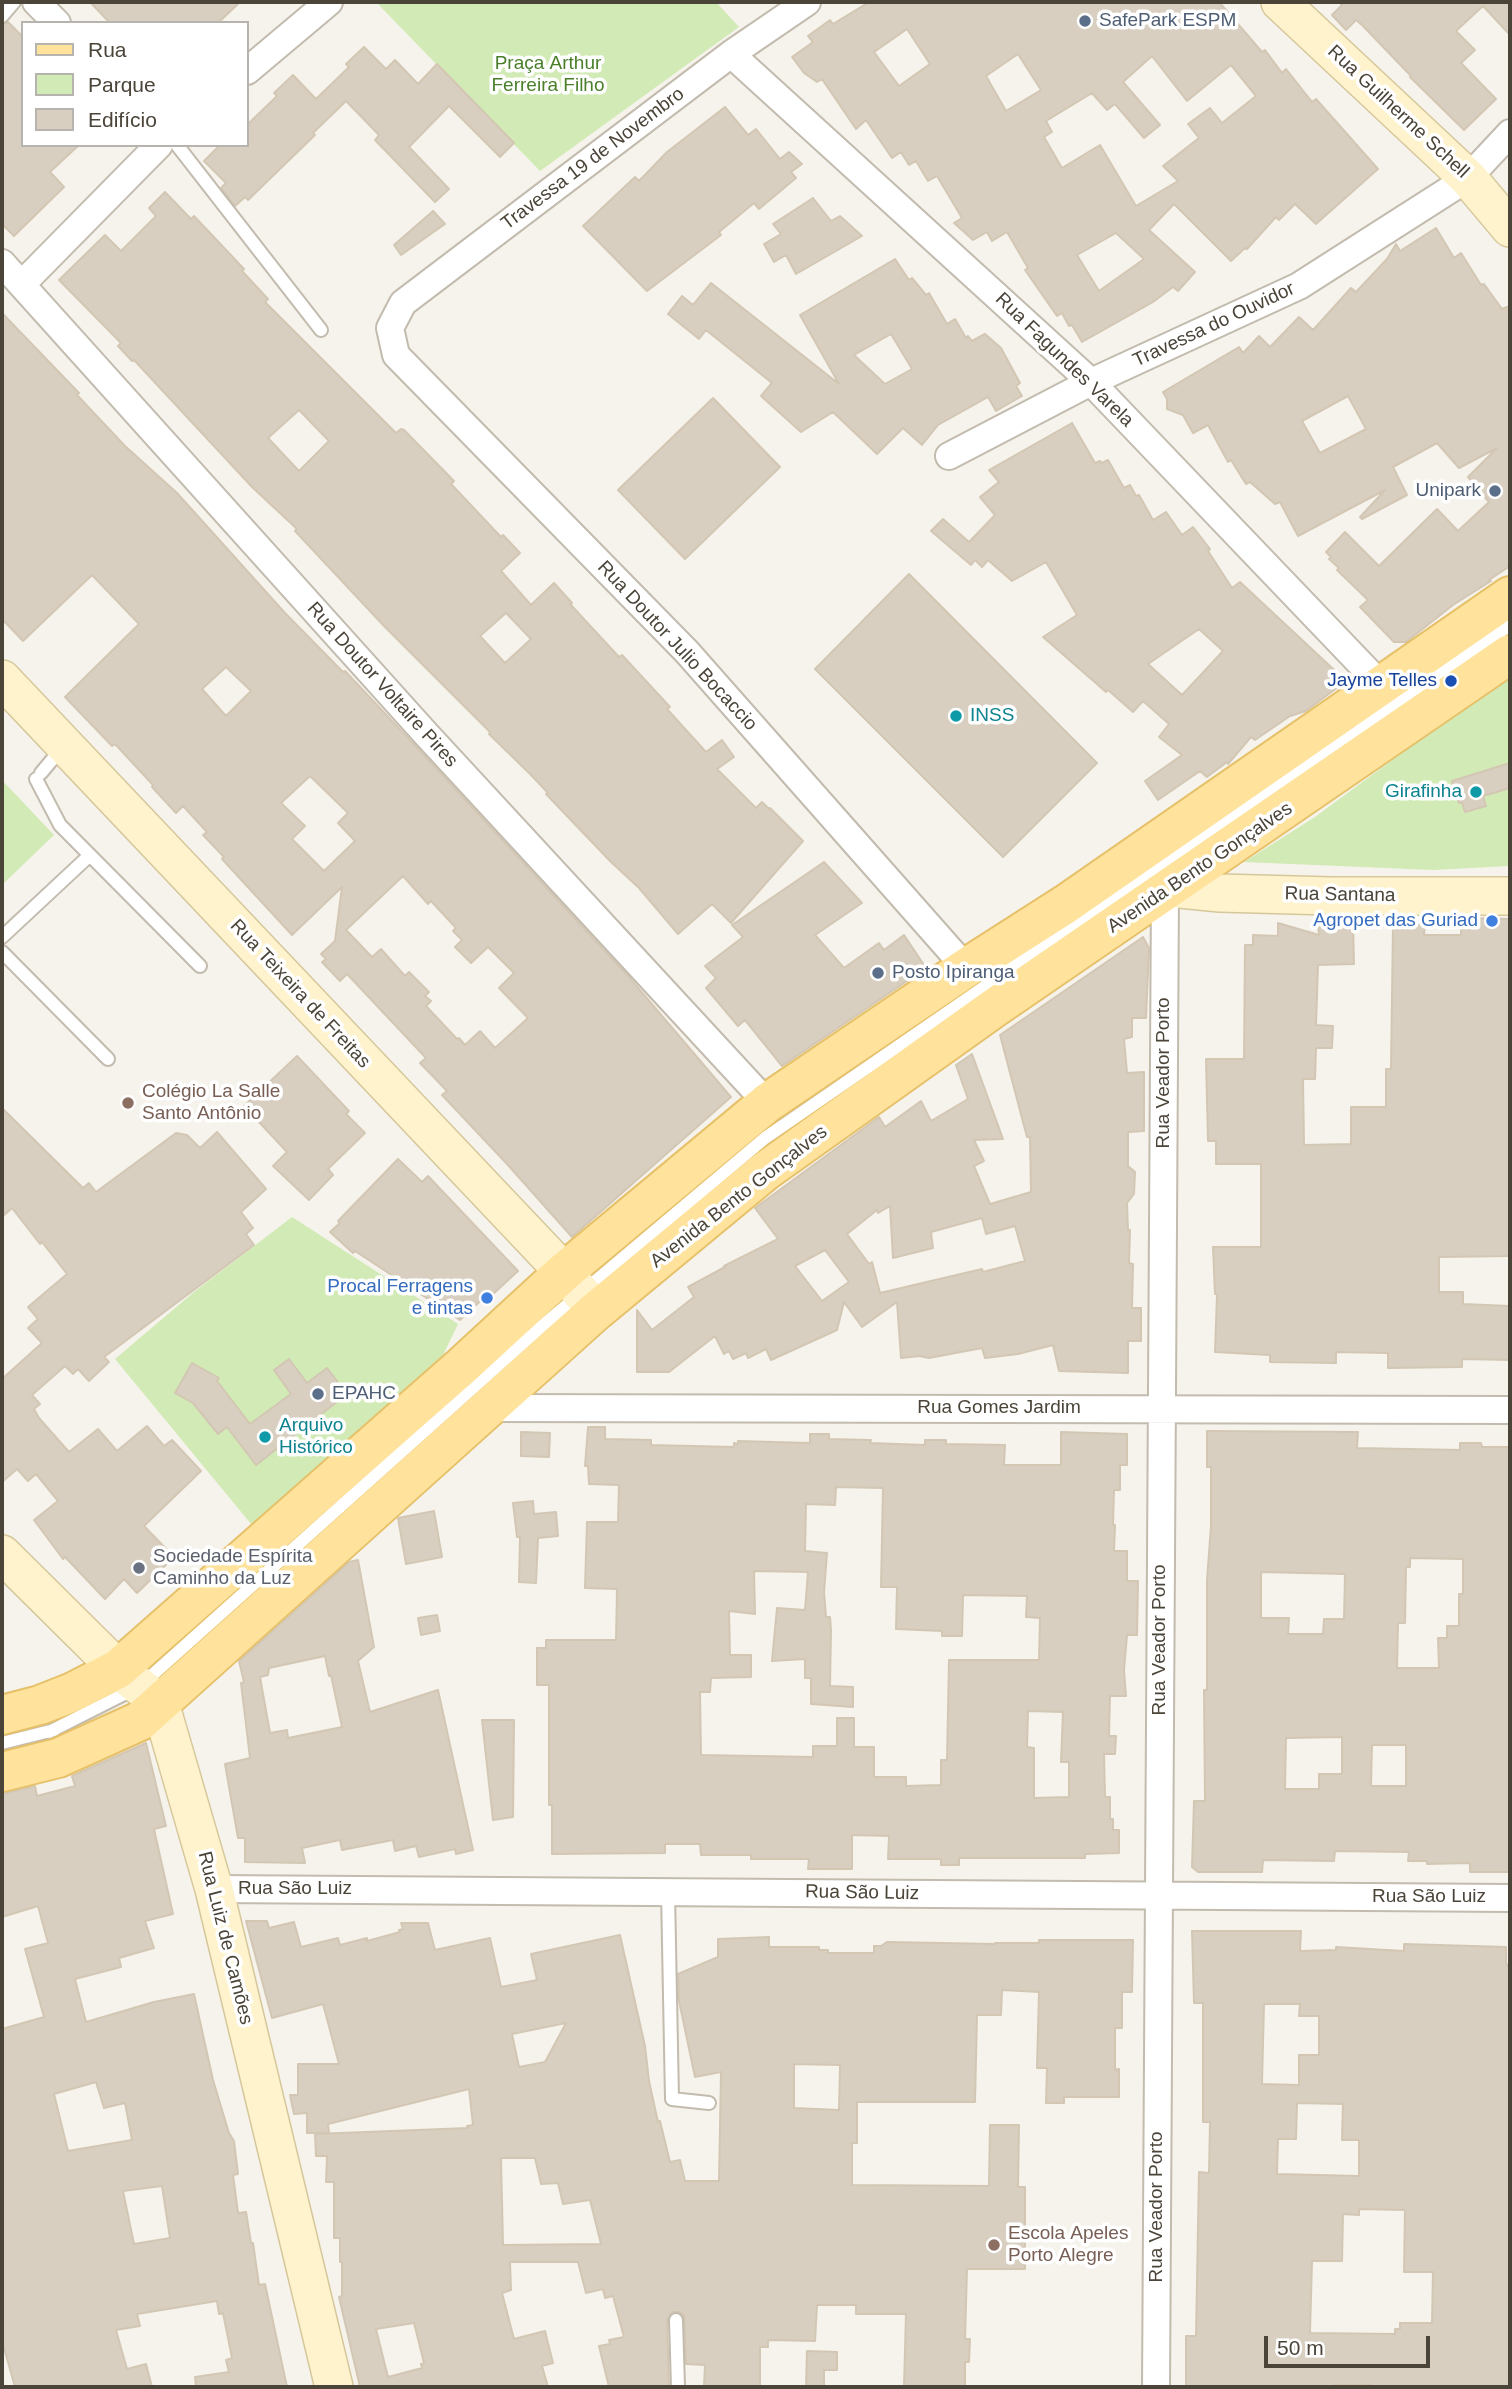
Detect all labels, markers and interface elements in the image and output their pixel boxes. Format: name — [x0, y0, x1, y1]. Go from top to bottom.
place label: SafePark ESPM — [1099, 10, 1236, 32]
marker: SafePark ESPM — [1077, 13, 1093, 29]
legend — [21, 21, 248, 147]
text: Rua — [88, 38, 127, 61]
street label: Rua Guilherme Schell — [1323, 41, 1473, 183]
park label: Praça Arthur Ferreira Filho — [492, 53, 604, 97]
text: Parque — [88, 73, 156, 96]
street label: Travessa 19 de Novembro — [497, 83, 689, 235]
text: Edifício — [88, 108, 157, 131]
street label: Travessa do Ouvidor — [1130, 278, 1298, 372]
street label: Rua Fagundes Varela — [990, 288, 1138, 432]
place label: Unipark — [1416, 480, 1481, 502]
marker: Unipark — [1487, 483, 1503, 499]
street label: Rua Doutor Julio Bocaccio — [592, 556, 762, 736]
street label: Rua Doutor Voltaire Pires — [302, 598, 462, 772]
place label: Jayme Telles — [1327, 670, 1437, 692]
marker: Jayme Telles — [1443, 673, 1459, 689]
place label: INSS — [970, 705, 1014, 727]
marker: INSS — [948, 708, 964, 724]
place label: Girafinha — [1385, 781, 1462, 803]
marker: Girafinha — [1468, 784, 1484, 800]
street label: Avenida Bento Gonçalves — [1103, 798, 1297, 938]
street label: Rua Santana — [1284, 883, 1396, 907]
place label: Agropet das Guriad — [1313, 910, 1478, 932]
marker: Agropet das Guriad — [1484, 913, 1500, 929]
street label: Rua Teixeira de Freitas — [225, 915, 375, 1073]
place label: Posto Ipiranga — [892, 962, 1015, 984]
marker: Posto Ipiranga — [870, 965, 886, 981]
street label: Rua Veador Porto — [1153, 997, 1175, 1149]
place label: Colégio La Salle Santo Antônio — [142, 1081, 280, 1125]
marker: Colégio La Salle Santo Antônio — [120, 1095, 136, 1111]
street label: Avenida Bento Gonçalves — [646, 1121, 832, 1273]
place label: Procal Ferragens e tintas — [327, 1276, 473, 1320]
marker: Procal Ferragens e tintas — [479, 1290, 495, 1306]
place label: EPAHC — [332, 1383, 396, 1405]
marker: EPAHC — [310, 1386, 326, 1402]
street label: Rua Gomes Jardim — [917, 1397, 1081, 1419]
place label: Arquivo Histórico — [279, 1415, 353, 1459]
marker: Arquivo Histórico — [257, 1429, 273, 1445]
place label: Sociedade Espírita Caminho da Luz — [153, 1546, 312, 1590]
marker: Sociedade Espírita Caminho da Luz — [131, 1560, 147, 1576]
street label: Rua Veador Porto — [1149, 1564, 1171, 1716]
street label: Rua Luiz de Camões — [192, 1849, 258, 2027]
street label: Rua São Luiz — [238, 1878, 352, 1900]
street label: Rua São Luiz — [805, 1881, 919, 1905]
street label: Rua São Luiz — [1372, 1886, 1486, 1908]
street label: Rua Veador Porto — [1146, 2131, 1168, 2283]
place label: Escola Apeles Porto Alegre — [1008, 2223, 1128, 2267]
marker: Escola Apeles Porto Alegre — [986, 2237, 1002, 2253]
scale bar — [1267, 2322, 1433, 2366]
text: 50 m — [1277, 2336, 1324, 2359]

